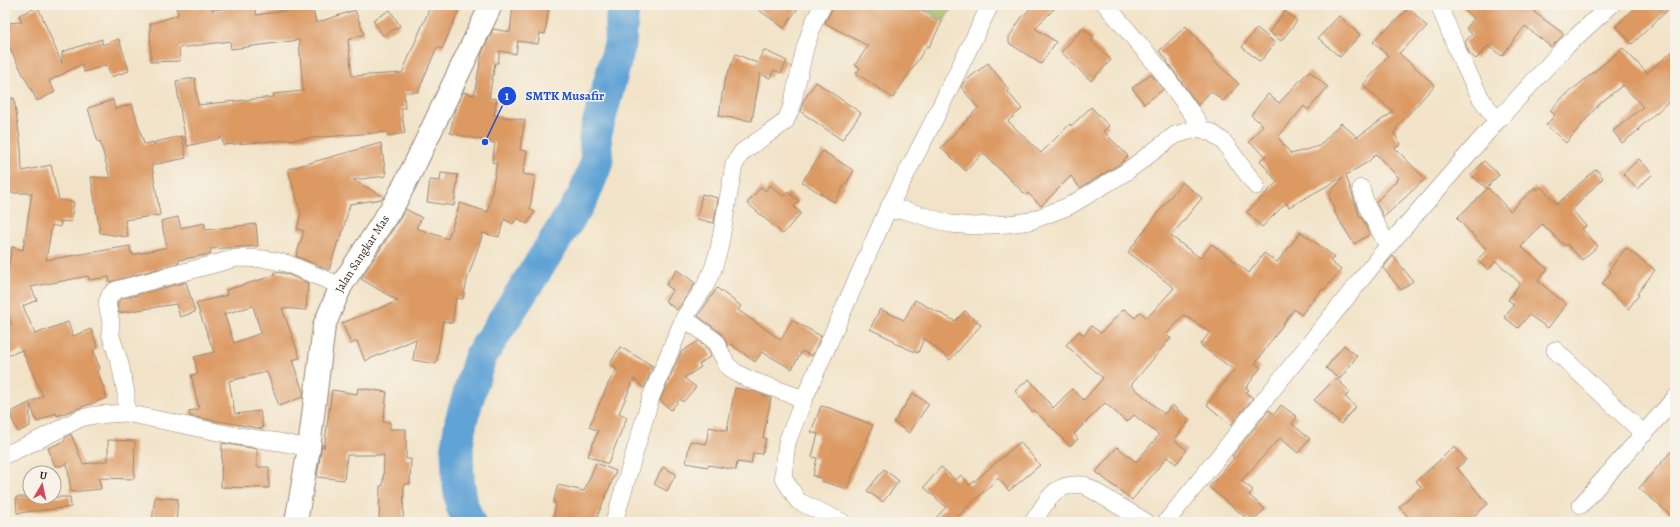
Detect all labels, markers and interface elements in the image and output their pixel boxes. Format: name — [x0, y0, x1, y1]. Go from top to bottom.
callout: SMTK Musafir — [497, 83, 612, 108]
text: SMTK Musafir — [526, 87, 605, 104]
text: 1 — [505, 88, 510, 104]
street label: Jalan Sangkar Mas — [331, 212, 393, 295]
north arrow — [22, 465, 62, 505]
text: U — [39, 468, 49, 484]

